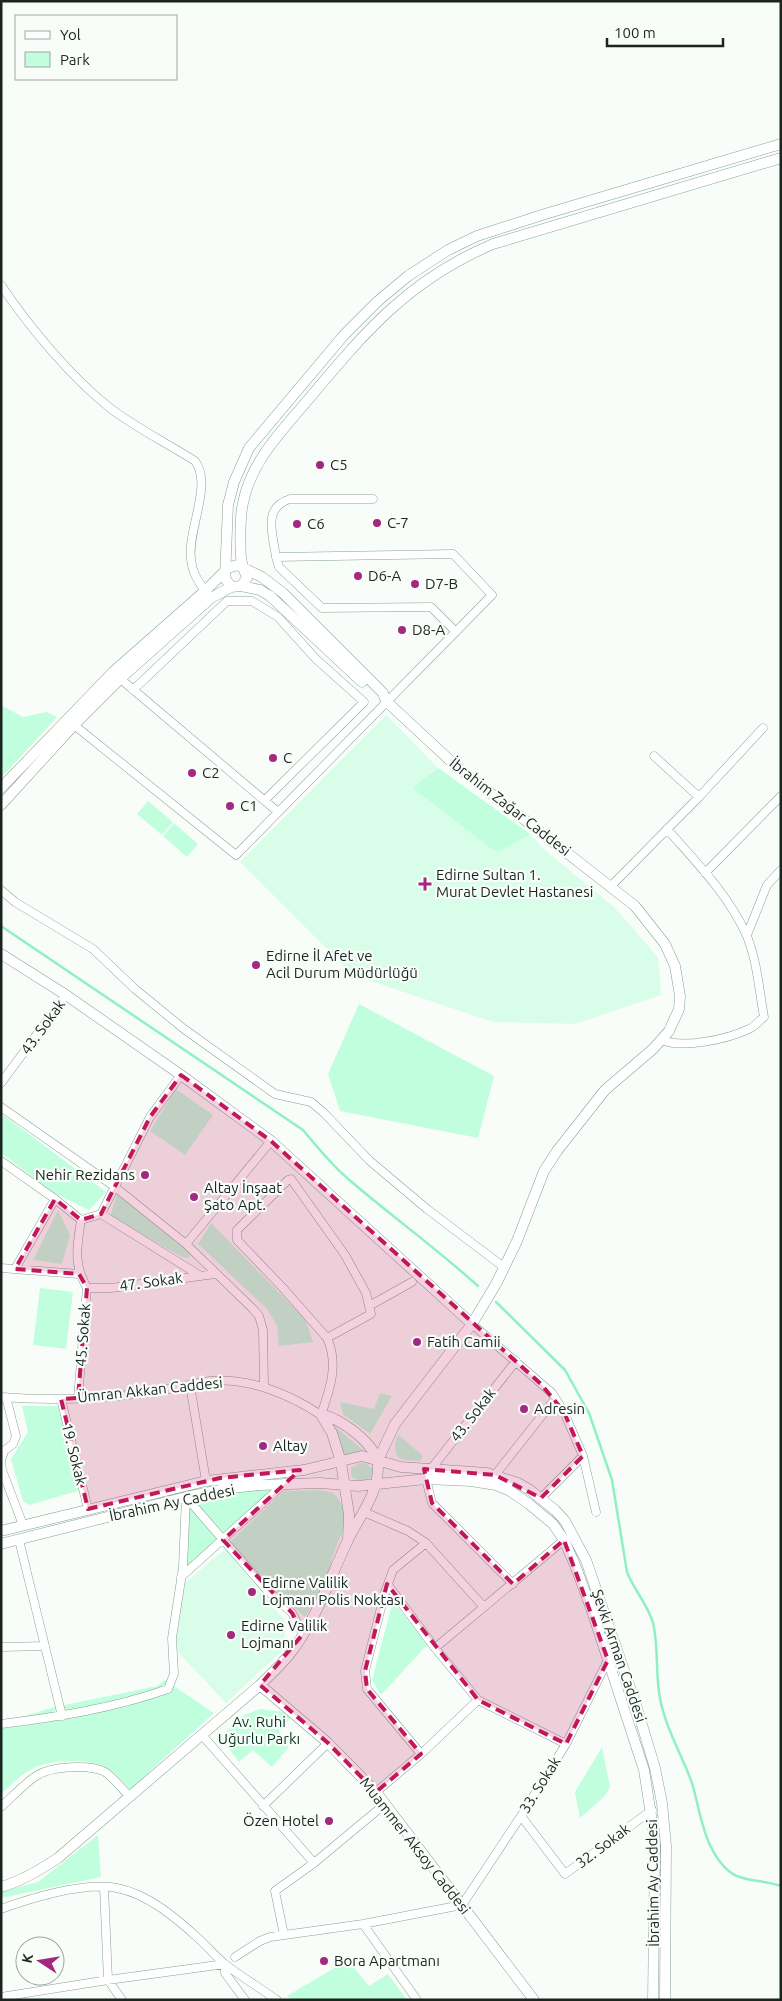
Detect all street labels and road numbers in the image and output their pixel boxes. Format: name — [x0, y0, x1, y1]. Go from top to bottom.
street label: İbrahim Zağar Caddesi — [446, 754, 574, 859]
street label: 43. Sokak — [17, 996, 68, 1057]
street label: 47. Sokak — [118, 1269, 184, 1294]
street label: 45. Sokak — [72, 1302, 93, 1367]
street label: Ümran Akkan Caddesi — [76, 1373, 223, 1406]
street label: 43. Sokak — [446, 1384, 499, 1445]
street label: 19. Sokak — [59, 1421, 91, 1487]
street label: İbrahim Ay Caddesi — [108, 1481, 236, 1524]
street label: Şevki Arman Caddesi — [589, 1587, 650, 1724]
street label: 33. Sokak — [516, 1753, 564, 1816]
street label: Muammer Aksoy Caddesi — [357, 1774, 474, 1917]
street label: 32. Sokak — [572, 1819, 634, 1872]
street label: İbrahim Ay Caddesi — [643, 1819, 662, 1947]

